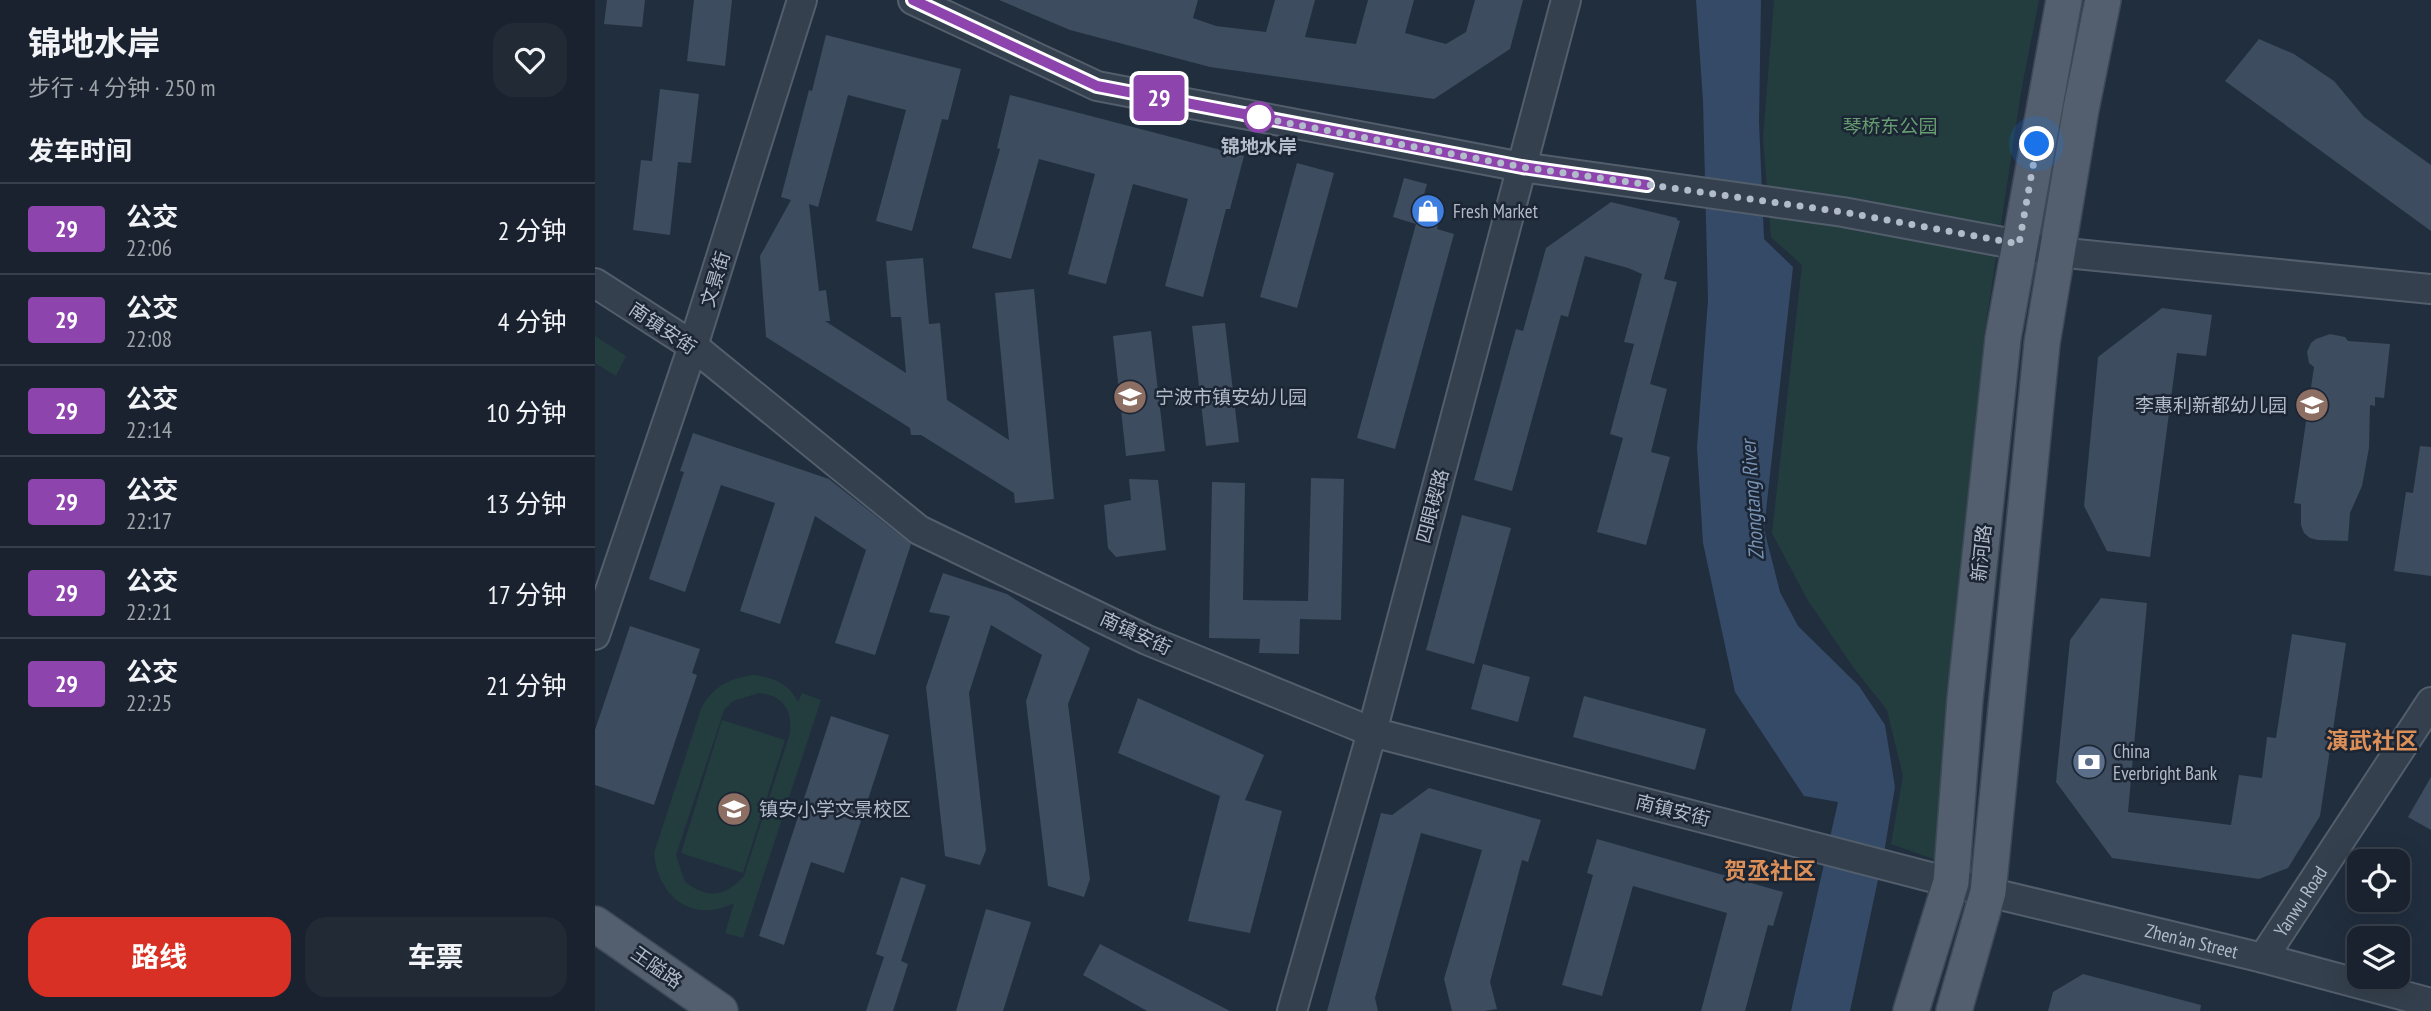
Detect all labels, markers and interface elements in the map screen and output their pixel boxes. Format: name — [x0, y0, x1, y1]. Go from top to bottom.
text: 锦地水岸 — [28, 21, 160, 64]
button: heart — [493, 23, 567, 97]
text: 步行 · 4 分钟 · 250 m — [28, 73, 215, 102]
line badge: 29 — [1127, 75, 1191, 121]
text: 29 — [1148, 82, 1170, 113]
marker: 锦地水岸 — [1244, 102, 1274, 132]
park label: 琴桥东公园 — [1842, 114, 1938, 138]
your location — [2019, 126, 2054, 161]
text: 发车时间 — [28, 134, 132, 167]
place label: 锦地水岸 — [1221, 134, 1297, 158]
shop icon: Fresh Market — [1409, 192, 1447, 230]
place label: Fresh Market — [1453, 199, 1539, 223]
text: 公交 — [126, 200, 178, 233]
text: 29 — [55, 213, 78, 244]
text: 2 分钟 — [498, 214, 567, 247]
text: 22:06 — [126, 233, 172, 262]
street label: 文景街 — [695, 248, 735, 310]
text: 公交 — [126, 291, 178, 324]
street label: 南镇安街 — [625, 297, 701, 359]
text: 29 — [55, 304, 78, 335]
text: 4 分钟 — [498, 305, 567, 338]
text: 22:08 — [126, 324, 172, 353]
school or university icon: 宁波市镇安幼儿园 — [1111, 378, 1149, 416]
text: 公交 — [126, 382, 178, 415]
place label: 宁波市镇安幼儿园 — [1155, 385, 1307, 409]
school or university icon: 李惠利新都幼儿园 — [2293, 386, 2331, 424]
place label: 李惠利新都幼儿园 — [2135, 393, 2287, 417]
text: 29 — [55, 395, 78, 426]
text: 10 分钟 — [486, 396, 567, 429]
text: 22:14 — [126, 415, 172, 444]
water label: Zhongtang River — [1734, 436, 1770, 561]
street label: 四眼碶路 — [1411, 466, 1453, 546]
text: 公交 — [126, 473, 178, 506]
text: 29 — [55, 486, 78, 517]
text: 13 分钟 — [486, 487, 567, 520]
text: 22:17 — [126, 506, 172, 535]
street label: 新河路 — [1966, 523, 1996, 583]
text: 公交 — [126, 564, 178, 597]
text: 29 — [55, 577, 78, 608]
text: 17 分钟 — [487, 578, 567, 611]
text: 22:21 — [126, 597, 172, 626]
street label: 南镇安街 — [1096, 606, 1176, 660]
text: 公交 — [126, 655, 178, 688]
text: 29 — [55, 668, 78, 699]
text: 21 分钟 — [486, 669, 567, 702]
text: 22:25 — [126, 688, 172, 717]
district label: 演武社区 — [2326, 726, 2418, 755]
place label: China Everbright Bank — [2113, 739, 2218, 785]
bank icon: China Everbright Bank — [2070, 743, 2108, 781]
street label: 南镇安街 — [1633, 789, 1713, 831]
school or university icon: 镇安小学文景校区 — [715, 790, 753, 828]
place label: 镇安小学文景校区 — [759, 797, 911, 821]
map controls — [2347, 849, 2410, 989]
button: locate — [2347, 849, 2410, 912]
district label: 贺丞社区 — [1724, 856, 1816, 885]
street label: Yanwu Road — [2268, 861, 2332, 941]
button: 路线 — [28, 917, 291, 997]
button: 车票 — [305, 917, 567, 997]
street label: Zhen'an Street — [2143, 918, 2241, 964]
button: layers — [2347, 926, 2410, 989]
street label: 王隘路 — [627, 941, 687, 993]

